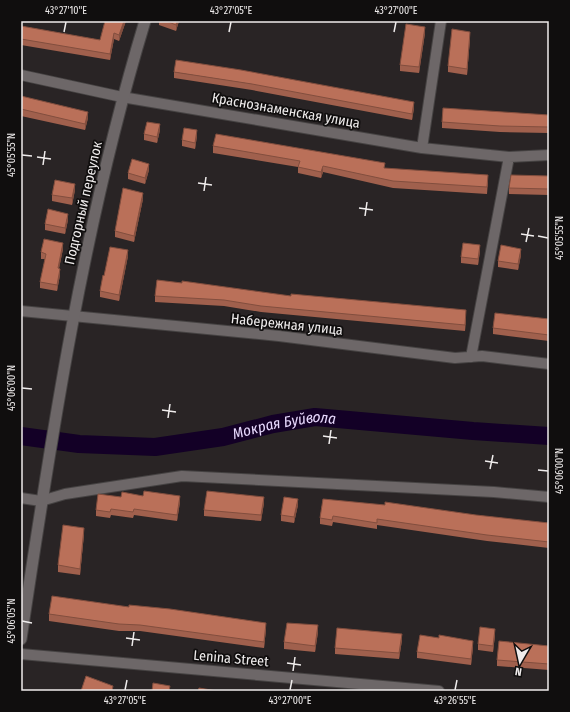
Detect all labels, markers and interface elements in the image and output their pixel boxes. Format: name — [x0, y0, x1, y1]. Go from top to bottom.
text: 43°27'10"E — [45, 5, 87, 17]
text: 43°27'05"E — [210, 5, 252, 17]
text: 43°27'00"E — [374, 5, 418, 17]
street label: Краснознаменская улица — [211, 89, 361, 132]
text: 45°05'55"N — [6, 133, 18, 177]
street label: Подгорный переулок — [61, 139, 106, 266]
text: 45°05'55"N — [554, 216, 566, 260]
street label: Набережная улица — [230, 310, 344, 339]
text: 45°06'00"N — [6, 365, 18, 411]
water label: Мокрая Буйвола — [231, 408, 337, 443]
text: 45°06'00"N — [554, 448, 566, 494]
text: 45°06'05"N — [6, 598, 18, 644]
north arrow — [500, 642, 540, 682]
street label: Lenina Street — [193, 647, 270, 670]
text: N — [514, 664, 523, 678]
text: 43°27'05"E — [104, 695, 146, 707]
text: 43°27'00"E — [268, 695, 312, 707]
text: 43°26'55"E — [434, 695, 477, 707]

